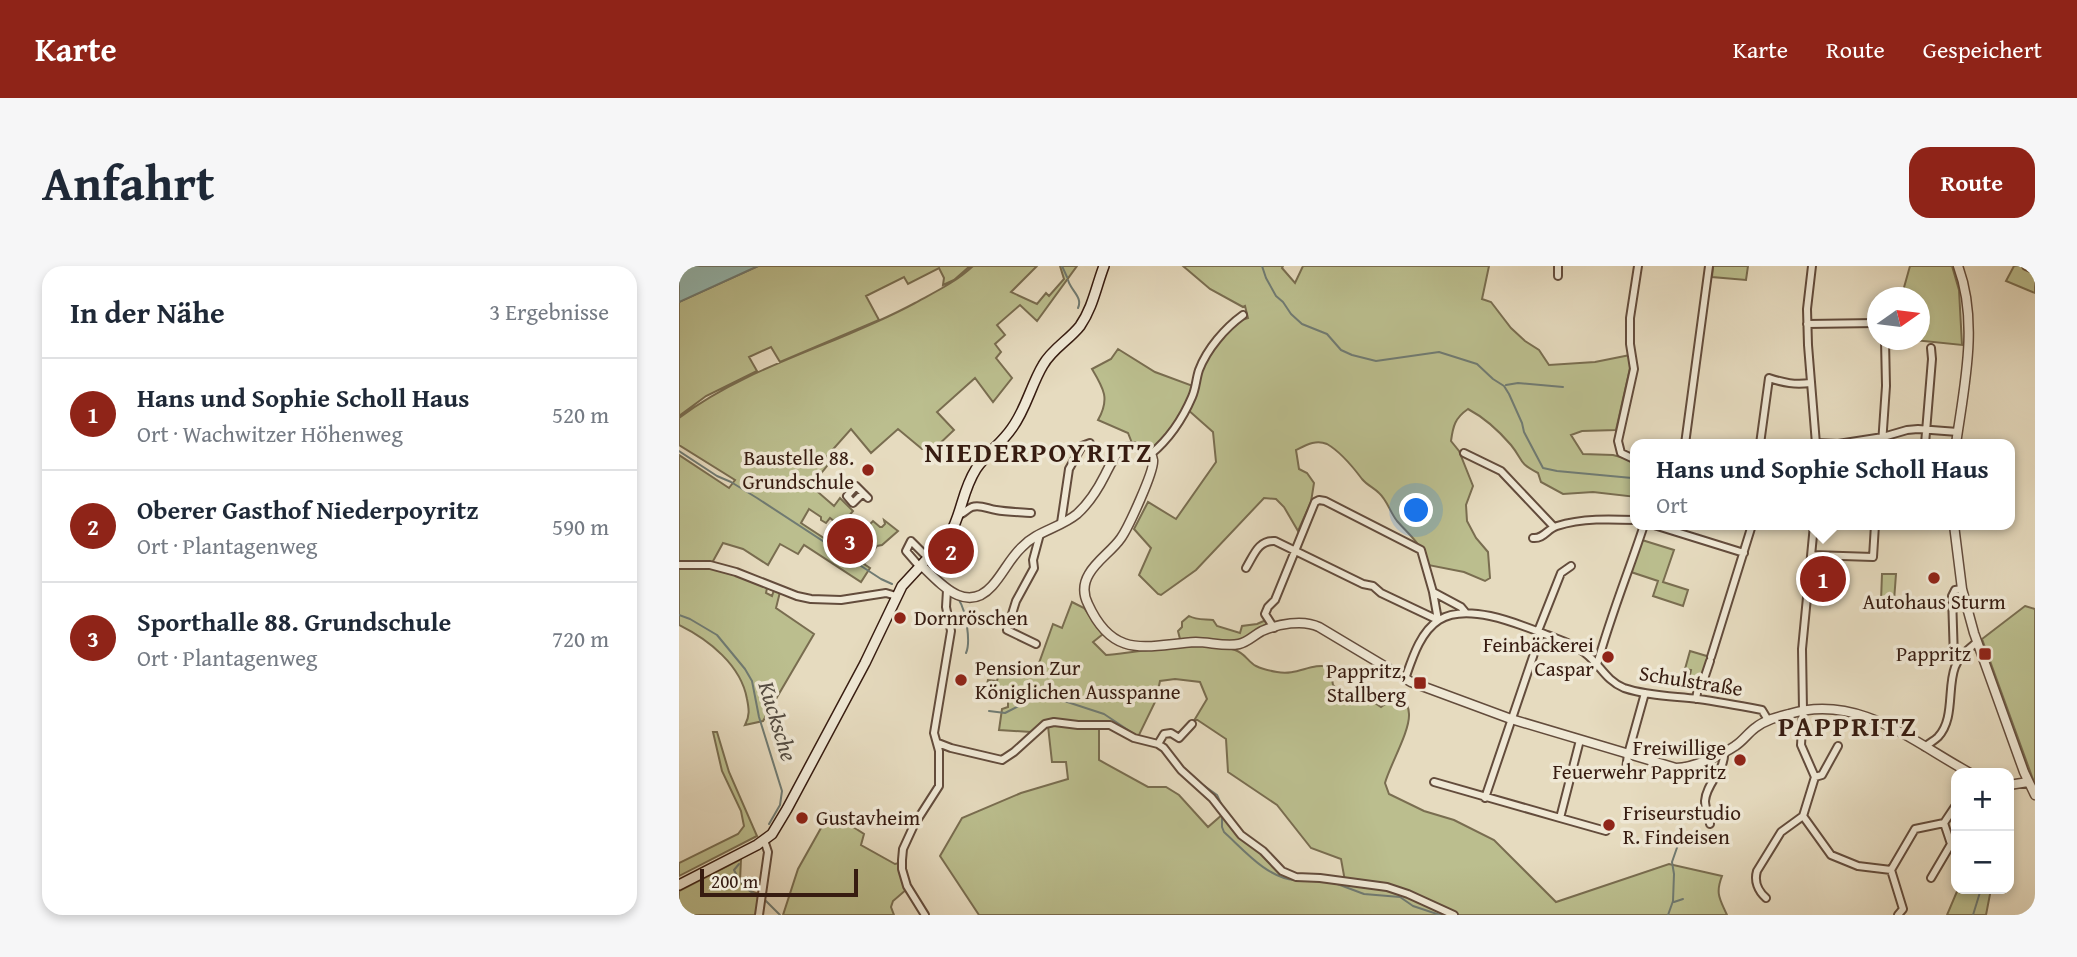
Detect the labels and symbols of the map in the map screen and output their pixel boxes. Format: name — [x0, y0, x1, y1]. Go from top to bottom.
north arrow — [1867, 287, 1930, 350]
district label: NIEDERPOYRITZ — [925, 431, 1153, 472]
place label: Baustelle 88. Grundschule — [742, 442, 854, 497]
marker: Baustelle 88. Grundschule — [860, 462, 876, 478]
your location — [1399, 493, 1433, 527]
pin: 3 — [827, 515, 873, 567]
pin: 2 — [928, 525, 974, 577]
pin: 1 — [1800, 553, 1846, 605]
marker: Autohaus Sturm — [1926, 570, 1942, 586]
place label: Autohaus Sturm — [1862, 586, 2006, 617]
place label: Dornröschen — [914, 602, 1028, 633]
marker: Dornröschen — [892, 610, 908, 626]
place label: Feinbäckerei Caspar — [1483, 629, 1594, 684]
place label: Pappritz — [1896, 638, 1971, 669]
marker: Pappritz — [1977, 646, 1993, 662]
marker: Feinbäckerei Caspar — [1600, 649, 1616, 665]
place label: Pension Zur Königlichen Ausspanne — [975, 652, 1181, 707]
place label: Pappritz, Stallberg — [1326, 655, 1407, 710]
street label: Schulstraße — [1637, 657, 1745, 704]
marker: Pension Zur Königlichen Ausspanne — [953, 672, 969, 688]
marker: Pappritz, Stallberg — [1412, 675, 1428, 691]
water label: Kucksche — [750, 676, 806, 765]
district label: PAPPRITZ — [1778, 705, 1918, 746]
place label: Freiwillige Feuerwehr Pappritz — [1552, 732, 1726, 787]
marker: Freiwillige Feuerwehr Pappritz — [1732, 752, 1748, 768]
place label: Friseurstudio R. Findeisen — [1623, 797, 1741, 852]
place label: Gustavheim — [816, 802, 920, 833]
marker: Gustavheim — [794, 810, 810, 826]
marker: Friseurstudio R. Findeisen — [1601, 817, 1617, 833]
scale bar — [700, 866, 857, 898]

